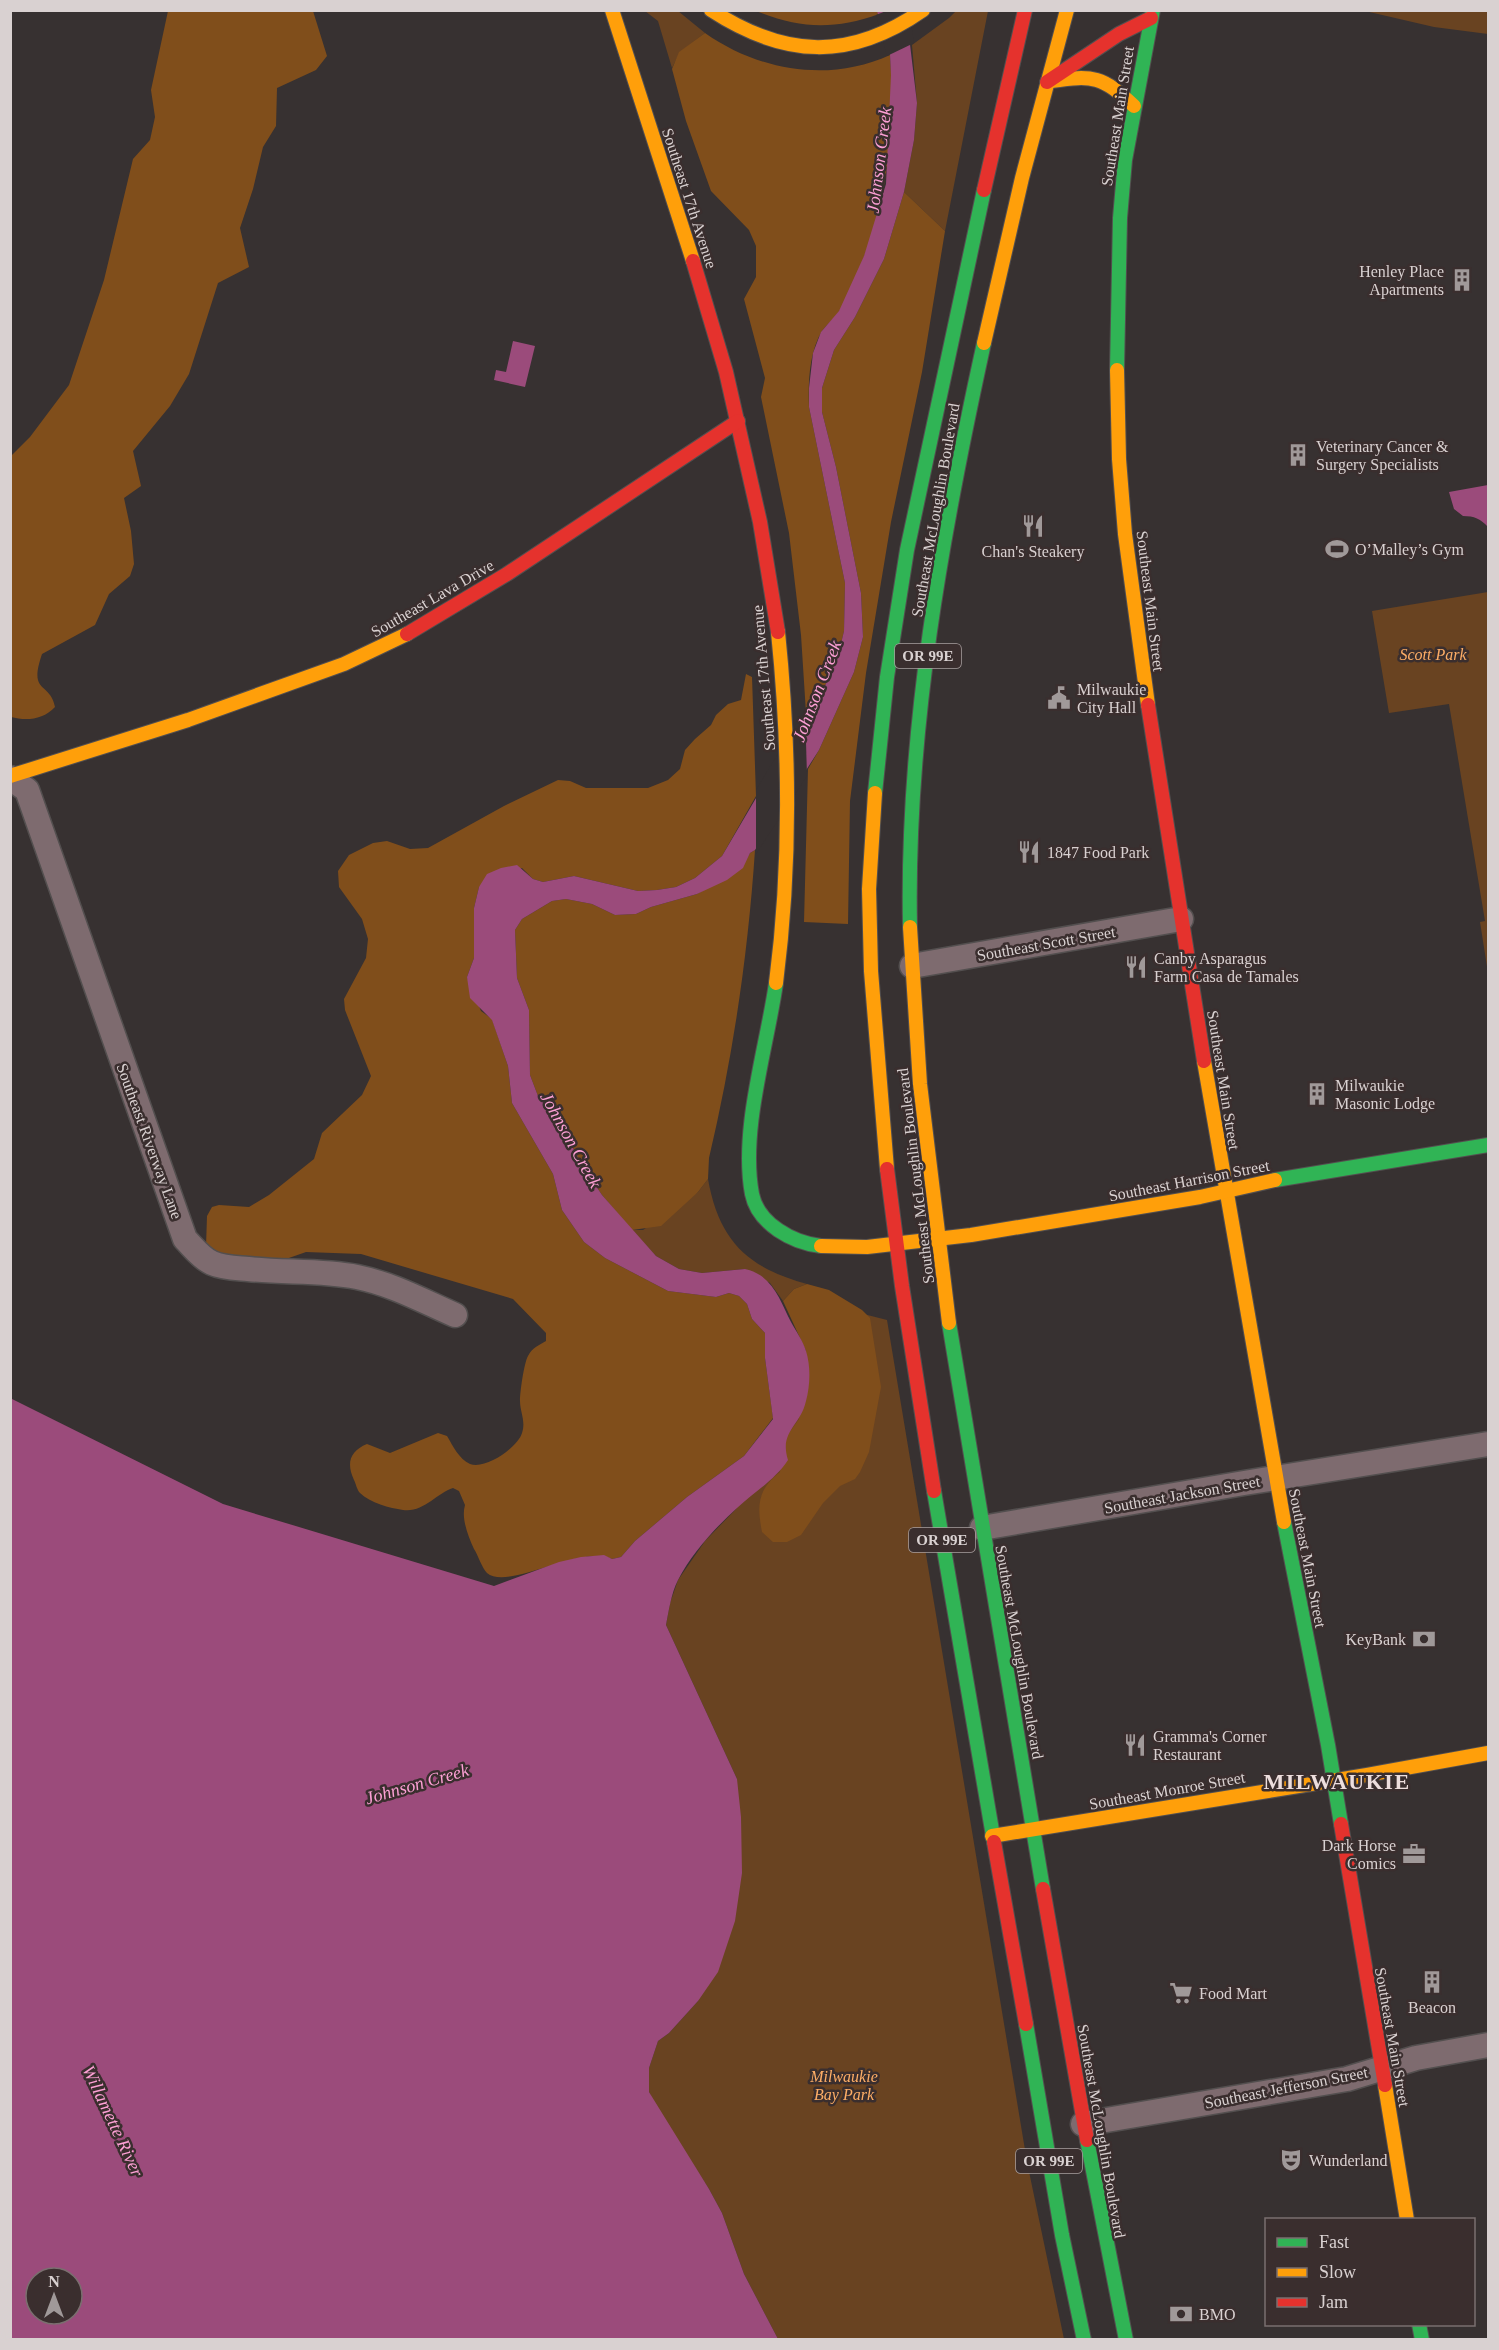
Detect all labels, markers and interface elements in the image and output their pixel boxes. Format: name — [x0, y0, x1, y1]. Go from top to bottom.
street label: Southeast Main Street — [1098, 44, 1137, 187]
water label: Johnson Creek — [863, 105, 896, 214]
street label: Southeast 17th Avenue — [659, 126, 720, 270]
place label: Henley Place Apartments — [1359, 263, 1444, 299]
building icon: Henley Place Apartments — [1449, 267, 1475, 293]
street label: Southeast McLoughlin Boulevard — [908, 402, 964, 619]
place label: Veterinary Cancer & Surgery Specialists — [1316, 438, 1449, 474]
building icon: Veterinary Cancer & Surgery Specialists — [1285, 442, 1311, 468]
restaurant icon: Chan's Steakery — [1020, 513, 1046, 539]
street label: Southeast Main Street — [1133, 530, 1168, 673]
sports icon: O’Malley’s Gym — [1324, 536, 1350, 562]
place label: O’Malley’s Gym — [1355, 541, 1464, 559]
place label: Chan's Steakery — [982, 543, 1084, 561]
street label: Southeast Lava Drive — [368, 556, 497, 640]
street label: Southeast 17th Avenue — [749, 604, 778, 752]
water label: Johnson Creek — [789, 637, 846, 744]
road number: OR 99E — [895, 644, 961, 668]
park label: Scott Park — [1399, 646, 1467, 663]
place label: Milwaukie City Hall — [1077, 681, 1146, 717]
public building icon: Milwaukie City Hall — [1046, 685, 1072, 711]
restaurant icon: 1847 Food Park — [1016, 839, 1042, 865]
place label: 1847 Food Park — [1047, 844, 1149, 861]
street label: Southeast Scott Street — [975, 923, 1117, 964]
place label: Canby Asparagus Farm Casa de Tamales — [1154, 950, 1299, 985]
restaurant icon: Canby Asparagus Farm Casa de Tamales — [1123, 954, 1149, 980]
street label: Southeast Main Street — [1204, 1009, 1243, 1152]
street label: Southeast Riverway Lane — [112, 1061, 186, 1222]
street label: Southeast McLoughlin Boulevard — [894, 1067, 938, 1285]
place label: Milwaukie Masonic Lodge — [1335, 1077, 1435, 1113]
building icon: Milwaukie Masonic Lodge — [1304, 1081, 1330, 1107]
water label: Johnson Creek — [536, 1088, 606, 1192]
street label: Southeast Harrison Street — [1107, 1156, 1272, 1204]
street label: Southeast Jackson Street — [1103, 1472, 1262, 1517]
street label: Southeast Main Street — [1286, 1487, 1329, 1630]
road number: OR 99E — [909, 1528, 975, 1552]
street label: Southeast McLoughlin Boulevard — [991, 1544, 1047, 1761]
bank icon: KeyBank — [1411, 1626, 1437, 1652]
place label: KeyBank — [1346, 1631, 1406, 1649]
place label: Gramma's Corner Restaurant — [1153, 1728, 1267, 1763]
restaurant icon: Gramma's Corner Restaurant — [1122, 1732, 1148, 1758]
water label: Johnson Creek — [363, 1759, 472, 1808]
street label: Southeast Monroe Street — [1088, 1768, 1247, 1813]
district label: MILWAUKIE — [1263, 1769, 1411, 1794]
place label: Dark Horse Comics — [1322, 1837, 1396, 1872]
office icon: Dark Horse Comics — [1401, 1841, 1427, 1867]
street label: Southeast Main Street — [1372, 1966, 1413, 2109]
building icon: Beacon — [1419, 1969, 1445, 1995]
supermarket icon: Food Mart — [1168, 1980, 1194, 2006]
place label: Food Mart — [1199, 1985, 1268, 2002]
place label: Beacon — [1408, 1999, 1456, 2016]
street label: Southeast McLoughlin Boulevard — [1073, 2023, 1129, 2240]
water label: Willamette River — [78, 2062, 148, 2181]
street label: Southeast Jefferson Street — [1203, 2063, 1370, 2112]
park label: Milwaukie Bay Park — [809, 2068, 878, 2104]
theatre icon: Wunderland — [1278, 2147, 1304, 2173]
road number: OR 99E — [1016, 2149, 1082, 2173]
place label: Wunderland — [1309, 2152, 1387, 2169]
legend — [1265, 2218, 1475, 2326]
text: Fast — [1319, 2232, 1349, 2252]
text: Slow — [1319, 2262, 1356, 2282]
north arrow — [24, 2266, 84, 2326]
text: N — [48, 2273, 60, 2290]
text: Jam — [1319, 2292, 1348, 2312]
bank icon: BMO — [1168, 2301, 1194, 2327]
place label: BMO — [1199, 2306, 1235, 2323]

